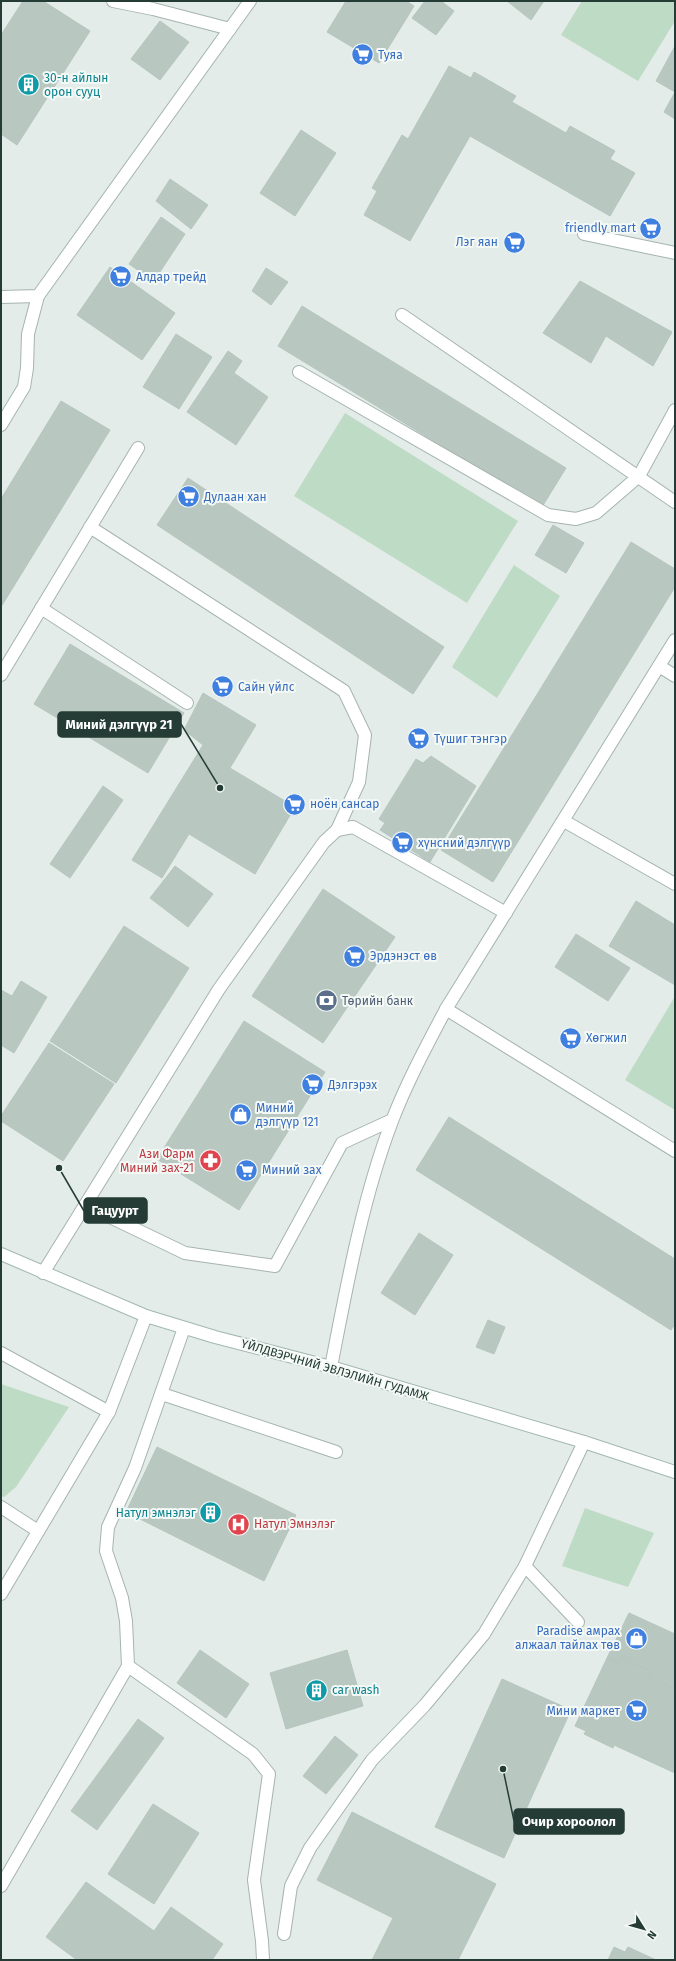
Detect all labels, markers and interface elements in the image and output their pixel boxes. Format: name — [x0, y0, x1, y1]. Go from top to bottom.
supermarket icon: Туяа — [349, 42, 375, 68]
place label: Туяа — [378, 48, 403, 62]
place label: 30-н айлын орон сууц — [44, 71, 108, 99]
building icon: 30-н айлын орон сууц — [15, 72, 41, 98]
supermarket icon: friendly mart — [638, 215, 664, 241]
place label: friendly mart — [565, 221, 637, 235]
supermarket icon: Лэг яан — [501, 229, 527, 255]
place label: Лэг яан — [456, 235, 498, 249]
supermarket icon: Алдар трейд — [108, 264, 134, 290]
place label: Алдар трейд — [136, 270, 207, 284]
supermarket icon: Дулаан хан — [175, 484, 201, 510]
place label: Дулаан хан — [203, 490, 267, 504]
supermarket icon: Сайн үйлс — [209, 674, 235, 700]
place label: Сайн үйлс — [238, 680, 295, 694]
callout: Миний дэлгүүр 21 — [58, 712, 181, 737]
text: Миний дэлгүүр 21 — [65, 717, 173, 732]
supermarket icon: Түшиг тэнгэр — [405, 726, 431, 752]
place label: Түшиг тэнгэр — [434, 732, 507, 746]
supermarket icon: ноён сансар — [281, 791, 307, 817]
place label: ноён сансар — [310, 797, 380, 811]
supermarket icon: хүнсний дэлгүүр — [390, 830, 416, 856]
place label: хүнсний дэлгүүр — [418, 836, 511, 850]
supermarket icon: Эрдэнэст өв — [341, 943, 367, 969]
place label: Эрдэнэст өв — [370, 949, 437, 963]
bank icon: Төрийн банк — [314, 988, 340, 1014]
place label: Төрийн банк — [342, 994, 414, 1008]
supermarket icon: Хөгжил — [557, 1025, 583, 1051]
place label: Хөгжил — [586, 1031, 627, 1045]
supermarket icon: Дэлгэрэх — [299, 1072, 325, 1098]
place label: Дэлгэрэх — [327, 1078, 377, 1092]
place label: Миний дэлгүүр 121 — [256, 1101, 319, 1129]
shop icon: Миний дэлгүүр 121 — [228, 1102, 254, 1128]
place label: Ази Фарм Миний зах-21 — [120, 1147, 194, 1175]
pharmacy icon: Ази Фарм Миний зах-21 — [197, 1148, 223, 1174]
supermarket icon: Миний зах — [234, 1157, 260, 1183]
place label: Миний зах — [262, 1163, 322, 1177]
callout: Гацуурт — [84, 1198, 147, 1223]
text: Гацуурт — [91, 1203, 139, 1218]
street label: ҮЙЛДВЭРЧНИЙ ЭВЛЭЛИЙН ГУДАМЖ — [240, 1335, 431, 1404]
building icon: Натул эмнэлэг — [198, 1500, 224, 1526]
place label: Натул эмнэлэг — [116, 1506, 197, 1520]
hospital icon: Натул Эмнэлэг — [225, 1511, 251, 1537]
place label: Натул Эмнэлэг — [254, 1517, 336, 1531]
place label: Paradise амрах алжаал тайлах төв — [515, 1624, 620, 1652]
shop icon: Paradise амрах алжаал тайлах төв — [623, 1625, 649, 1651]
building icon: car wash — [303, 1677, 329, 1703]
place label: car wash — [332, 1683, 379, 1697]
supermarket icon: Мини маркет — [623, 1698, 649, 1724]
place label: Мини маркет — [546, 1704, 621, 1718]
callout: Очир хороолол — [514, 1809, 624, 1834]
text: Очир хороолол — [522, 1814, 616, 1829]
north arrow — [624, 1909, 664, 1949]
text: N — [644, 1928, 659, 1942]

